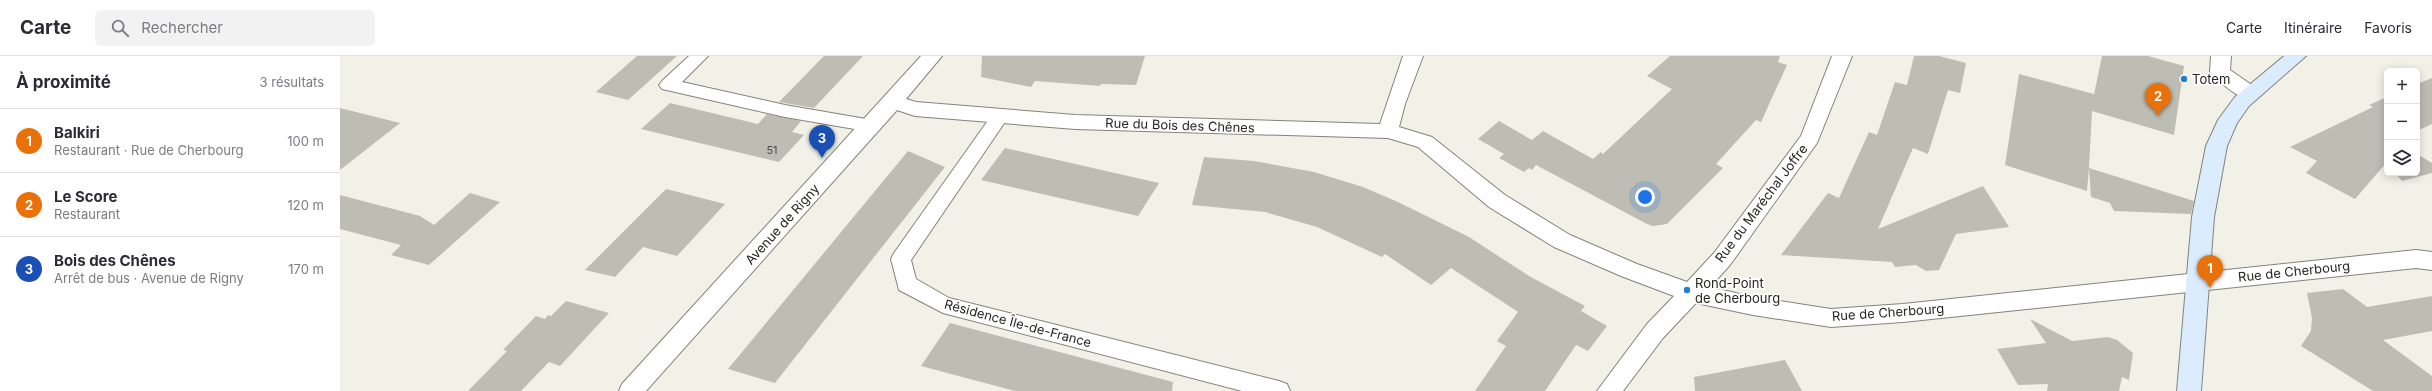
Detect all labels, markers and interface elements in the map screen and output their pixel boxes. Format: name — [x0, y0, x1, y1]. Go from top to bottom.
search box — [95, 10, 375, 46]
text: Carte — [20, 16, 71, 39]
icon: search — [109, 17, 131, 39]
text: Rechercher — [141, 18, 223, 37]
text: Carte — [2226, 19, 2262, 36]
text: Itinéraire — [2284, 19, 2342, 36]
text: Favoris — [2364, 19, 2412, 36]
map controls — [2384, 68, 2420, 176]
button: + — [2384, 68, 2420, 104]
place label: Totem — [2192, 71, 2230, 87]
text: À proximité — [16, 72, 111, 92]
text: 3 résultats — [260, 74, 324, 90]
marker: Totem — [2179, 74, 2189, 84]
pin: 2 — [2145, 83, 2171, 116]
button: − — [2384, 104, 2420, 140]
street label: Rue du Bois des Chênes — [1105, 114, 1255, 136]
text: Balkiri — [54, 123, 100, 142]
pin: 3 — [809, 125, 835, 158]
text: 1 — [26, 133, 32, 149]
text: 100 m — [287, 133, 324, 149]
button: layers — [2384, 140, 2420, 176]
street label: Rue du Maréchal Joffre — [1711, 141, 1811, 265]
text: Restaurant · Rue de Cherbourg — [54, 142, 244, 158]
house number: 51 — [766, 143, 778, 157]
street label: Avenue de Rigny — [742, 180, 822, 268]
text: Le Score — [54, 187, 118, 206]
your location — [1635, 187, 1655, 207]
text: 2 — [25, 197, 33, 213]
text: 120 m — [288, 197, 324, 213]
text: Restaurant — [54, 206, 120, 222]
text: Bois des Chênes — [54, 251, 176, 270]
pin: 1 — [2197, 255, 2223, 288]
street label: Rue de Cherbourg — [2237, 257, 2351, 285]
text: 3 — [25, 261, 33, 277]
text: 170 m — [288, 261, 324, 277]
text: Arrêt de bus · Avenue de Rigny — [54, 270, 244, 286]
place label: Rond-Point de Cherbourg — [1695, 275, 1780, 306]
marker: Rond-Point de Cherbourg — [1682, 285, 1692, 295]
street label: Résidence Île-de-France — [943, 296, 1093, 350]
street label: Rue de Cherbourg — [1831, 300, 1945, 324]

